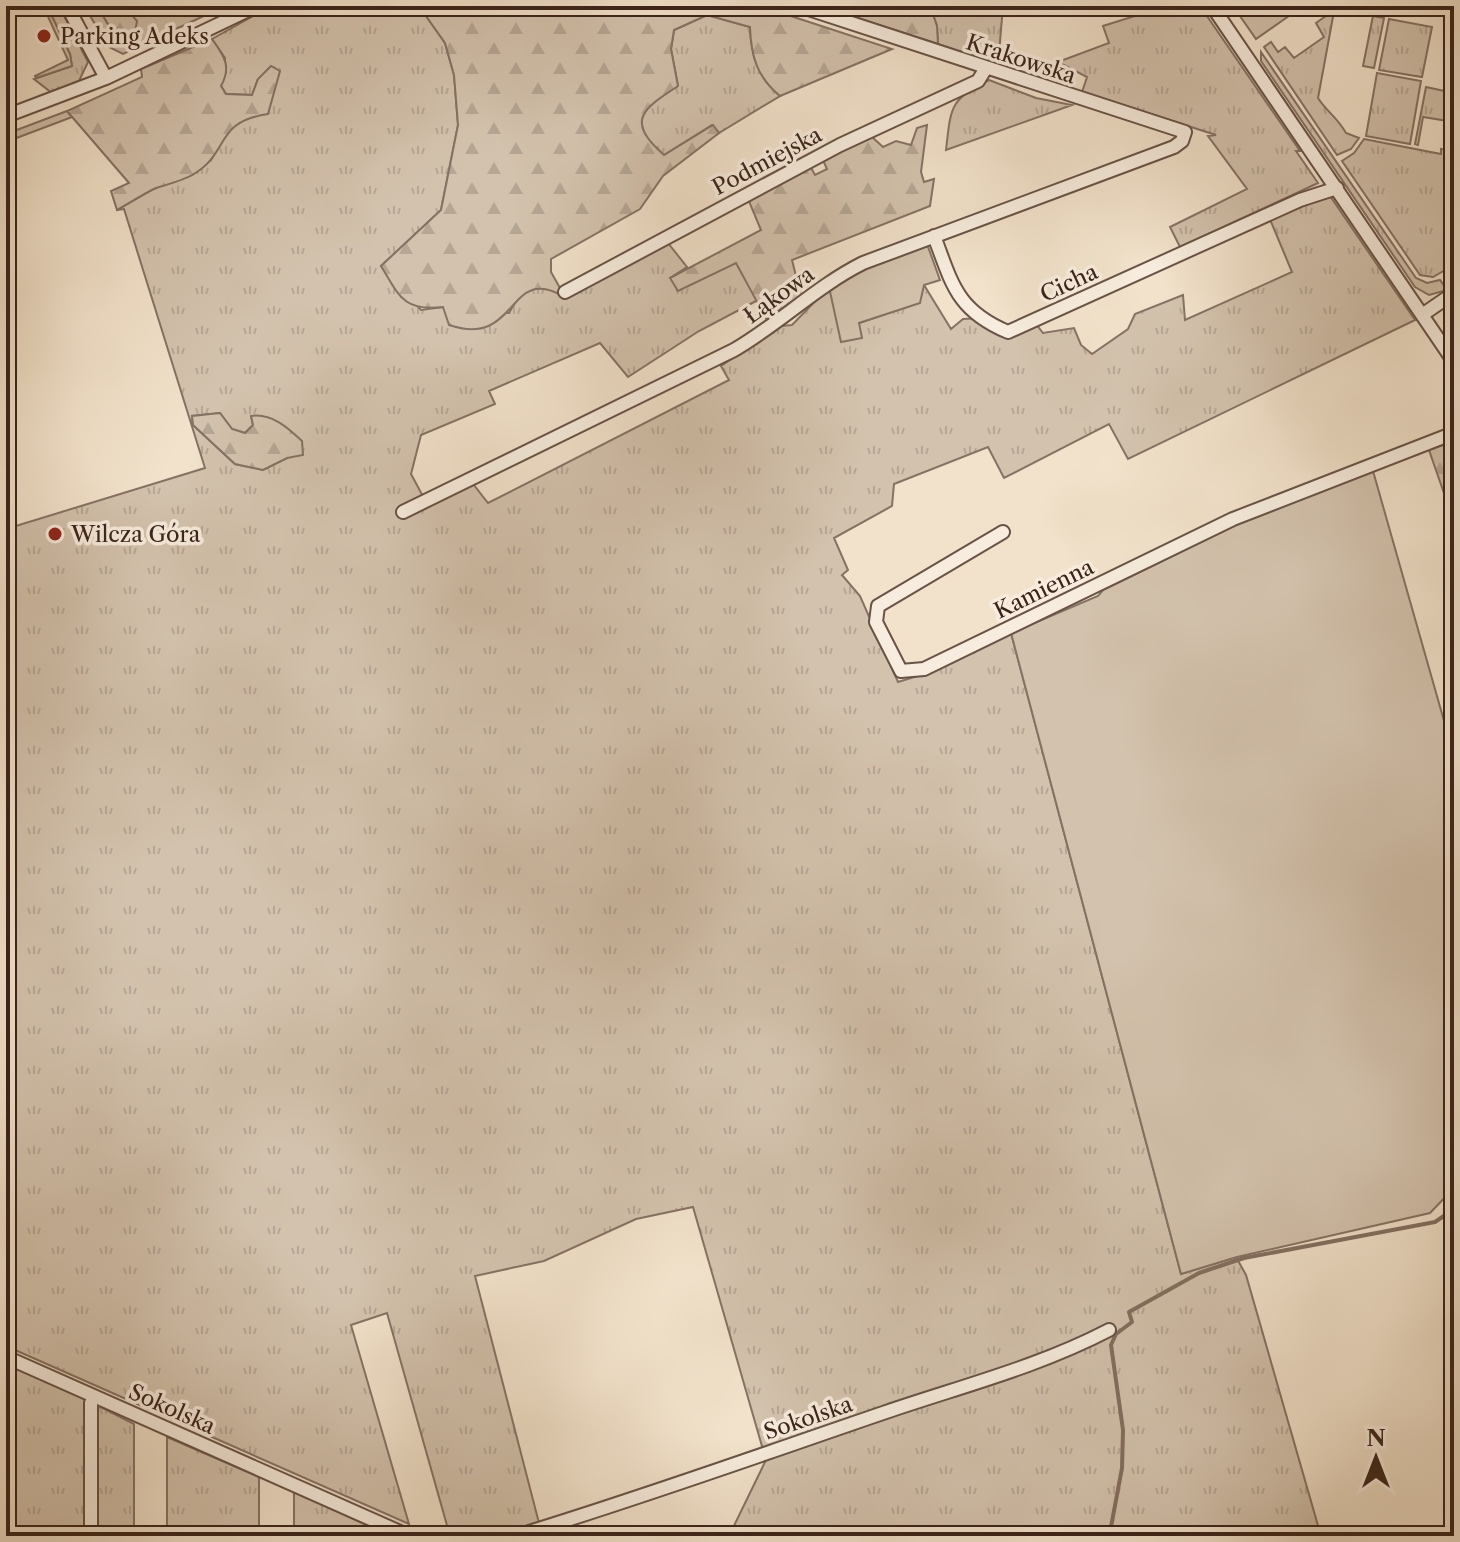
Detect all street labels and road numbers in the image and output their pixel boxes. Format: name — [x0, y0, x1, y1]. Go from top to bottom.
street label: Krakowska — [963, 29, 1080, 90]
street label: Podmiejska — [708, 121, 827, 201]
street label: Cicha — [1036, 258, 1103, 308]
street label: Łąkowa — [739, 260, 820, 329]
street label: Kamienna — [990, 553, 1099, 625]
street label: Sokolska — [124, 1378, 220, 1440]
street label: Sokolska — [760, 1390, 856, 1446]

